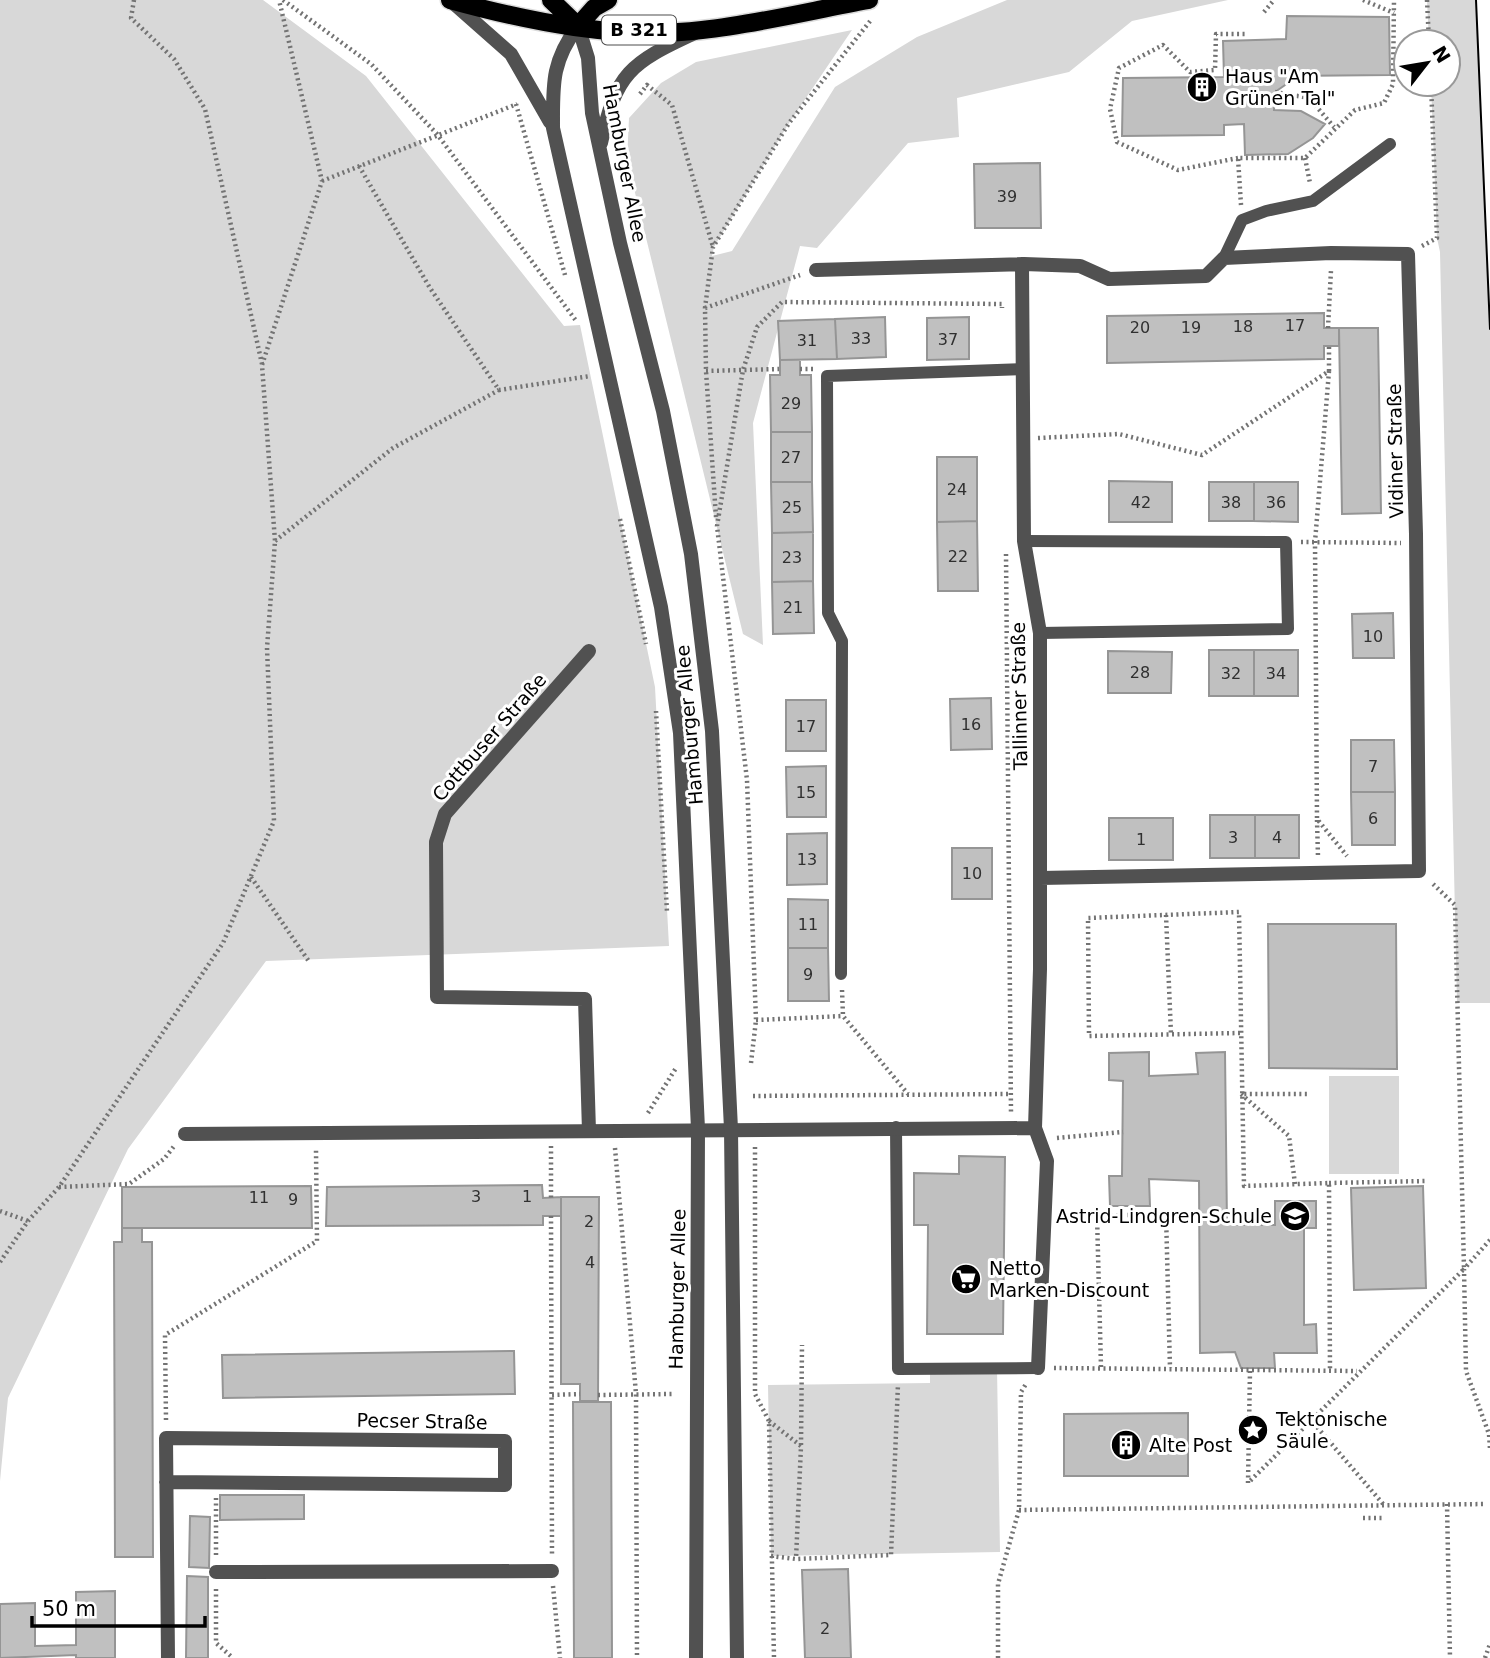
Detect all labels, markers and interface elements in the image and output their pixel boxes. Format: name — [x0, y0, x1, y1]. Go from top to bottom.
road number: B 321 — [602, 15, 676, 44]
north arrow — [1392, 28, 1462, 98]
text: N — [1428, 42, 1455, 67]
place label: Haus "Am Grünen Tal" — [1225, 65, 1336, 109]
building icon: Haus "Am Grünen Tal" — [1185, 70, 1219, 104]
street label: Hamburger Allee — [599, 82, 651, 244]
house number: 39 — [997, 187, 1017, 206]
house number: 17 — [1285, 316, 1305, 335]
house number: 18 — [1233, 317, 1253, 336]
house number: 20 — [1130, 318, 1150, 337]
house number: 19 — [1181, 318, 1201, 337]
house number: 33 — [851, 329, 871, 348]
house number: 37 — [938, 330, 958, 349]
house number: 31 — [797, 331, 817, 350]
street label: Vidiner Straße — [1383, 383, 1407, 519]
house number: 29 — [781, 394, 801, 413]
house number: 27 — [781, 448, 801, 467]
house number: 24 — [947, 480, 967, 499]
house number: 42 — [1131, 493, 1151, 512]
house number: 38 — [1221, 493, 1241, 512]
house number: 36 — [1266, 493, 1286, 512]
house number: 25 — [782, 498, 802, 517]
house number: 22 — [948, 547, 968, 566]
house number: 23 — [782, 548, 802, 567]
house number: 21 — [783, 598, 803, 617]
street label: Tallinner Straße — [1007, 622, 1031, 771]
house number: 10 — [1363, 627, 1383, 646]
street label: Hamburger Allee — [671, 644, 707, 806]
house number: 28 — [1130, 663, 1150, 682]
house number: 32 — [1221, 664, 1241, 683]
house number: 34 — [1266, 664, 1286, 683]
street label: Cottbuser Straße — [428, 669, 550, 805]
house number: 16 — [961, 715, 981, 734]
house number: 17 — [796, 717, 816, 736]
house number: 7 — [1368, 757, 1378, 776]
house number: 15 — [796, 783, 816, 802]
house number: 6 — [1368, 809, 1378, 828]
house number: 3 — [1228, 828, 1238, 847]
house number: 4 — [1272, 828, 1282, 847]
house number: 1 — [1136, 830, 1146, 849]
house number: 13 — [797, 850, 817, 869]
house number: 10 — [962, 864, 982, 883]
house number: 11 — [798, 915, 818, 934]
house number: 9 — [803, 965, 813, 984]
house number: 3 — [471, 1187, 481, 1206]
house number: 1 — [522, 1187, 532, 1206]
house number: 11 — [249, 1188, 269, 1207]
house number: 9 — [288, 1190, 298, 1209]
school or university icon: Astrid-Lindgren-Schule — [1278, 1199, 1312, 1233]
place label: Astrid-Lindgren-Schule — [1056, 1205, 1272, 1227]
street label: Hamburger Allee — [665, 1209, 689, 1369]
house number: 2 — [584, 1212, 594, 1231]
house number: 4 — [585, 1253, 595, 1272]
place label: Netto Marken-Discount — [989, 1257, 1149, 1301]
supermarket icon: Netto Marken-Discount — [949, 1262, 983, 1296]
place label: Tektonische Säule — [1275, 1408, 1388, 1452]
street label: Pecser Straße — [356, 1409, 488, 1433]
place icon: Tektonische Säule — [1236, 1413, 1270, 1447]
building icon: Alte Post — [1109, 1428, 1143, 1462]
place label: Alte Post — [1149, 1434, 1232, 1456]
scale bar — [32, 1584, 205, 1628]
text: 50 m — [42, 1597, 96, 1621]
house number: 2 — [820, 1619, 830, 1638]

